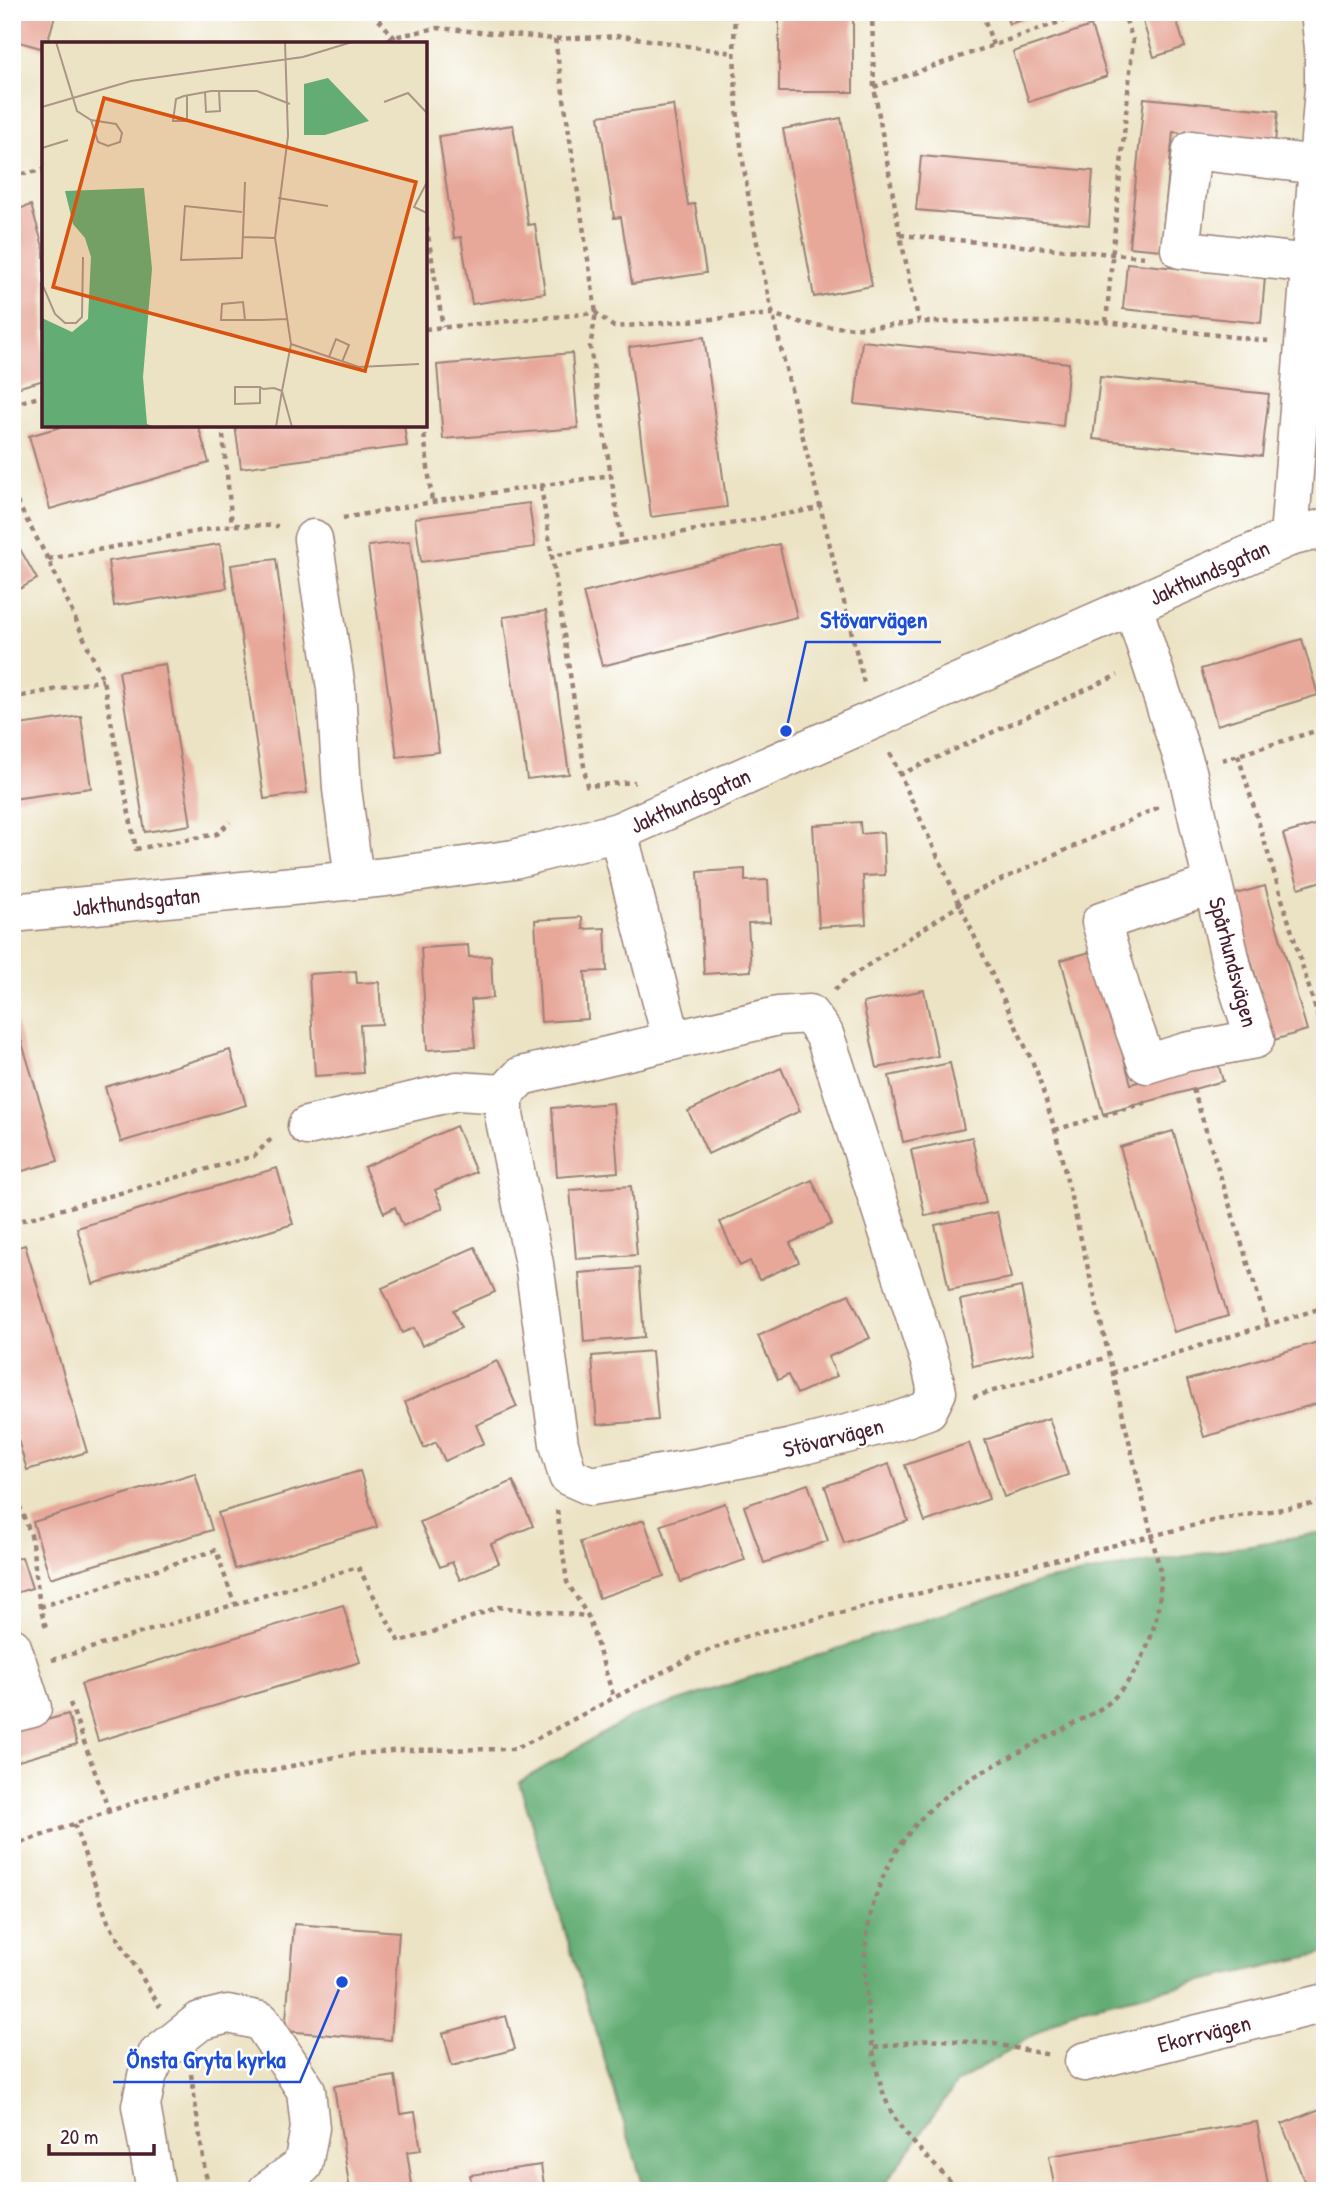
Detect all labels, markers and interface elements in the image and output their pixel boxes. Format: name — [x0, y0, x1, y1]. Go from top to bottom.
inset map — [42, 42, 427, 427]
street label: Jakthundsgatan — [1144, 532, 1274, 612]
callout: Stövarvägen — [806, 597, 941, 642]
text: Stövarvägen — [820, 603, 928, 636]
street label: Jakthundsgatan — [625, 760, 755, 840]
street label: Jakthundsgatan — [70, 879, 202, 923]
street label: Spårhundsvägen — [1202, 894, 1266, 1030]
street label: Stövarvägen — [779, 1410, 887, 1464]
street label: Ekorrvägen — [1154, 2007, 1254, 2059]
callout: Önsta Gryta kyrka — [113, 2037, 300, 2082]
text: Önsta Gryta kyrka — [126, 2043, 286, 2076]
scale bar — [49, 2112, 154, 2156]
text: 20 m — [60, 2122, 98, 2151]

